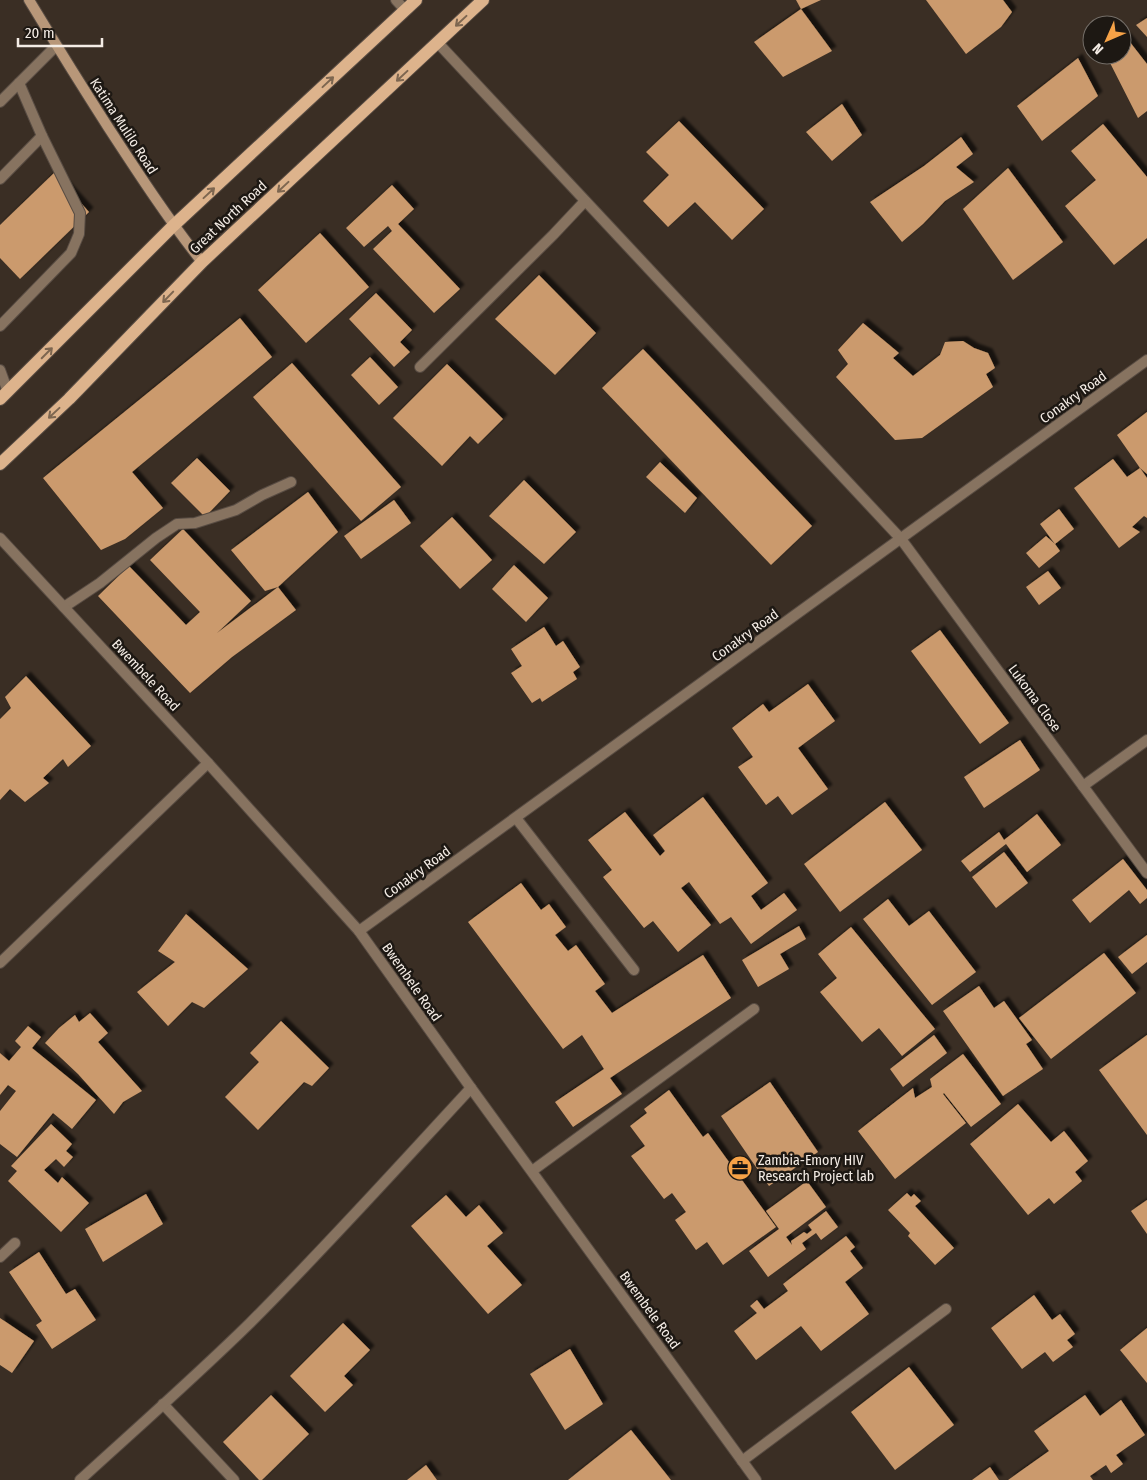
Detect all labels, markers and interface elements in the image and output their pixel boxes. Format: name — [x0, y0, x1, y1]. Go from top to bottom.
scale bar — [18, 15, 101, 47]
one-way arrow — [455, 15, 467, 27]
north arrow — [1082, 15, 1132, 65]
text: 20 m — [25, 24, 55, 42]
text: N — [1089, 40, 1107, 58]
one-way arrow — [396, 70, 409, 82]
street label: Katima Mulilo Road — [86, 75, 161, 177]
one-way arrow — [322, 76, 334, 88]
street label: Great North Road — [186, 177, 270, 257]
one-way arrow — [277, 181, 289, 193]
one-way arrow — [203, 187, 215, 199]
one-way arrow — [162, 291, 174, 303]
one-way arrow — [41, 346, 53, 359]
street label: Conakry Road — [1037, 367, 1110, 427]
one-way arrow — [47, 407, 60, 419]
street label: Conakry Road — [709, 605, 782, 665]
street label: Bwembele Road — [108, 636, 183, 715]
street label: Lukoma Close — [1005, 661, 1065, 735]
street label: Conakry Road — [381, 842, 454, 902]
street label: Bwembele Road — [378, 940, 445, 1025]
place label: Zambia-Emory HIV Research Project lab — [758, 1152, 874, 1185]
office icon: Zambia-Emory HIV Research Project lab — [727, 1155, 753, 1181]
street label: Bwembele Road — [616, 1268, 683, 1352]

